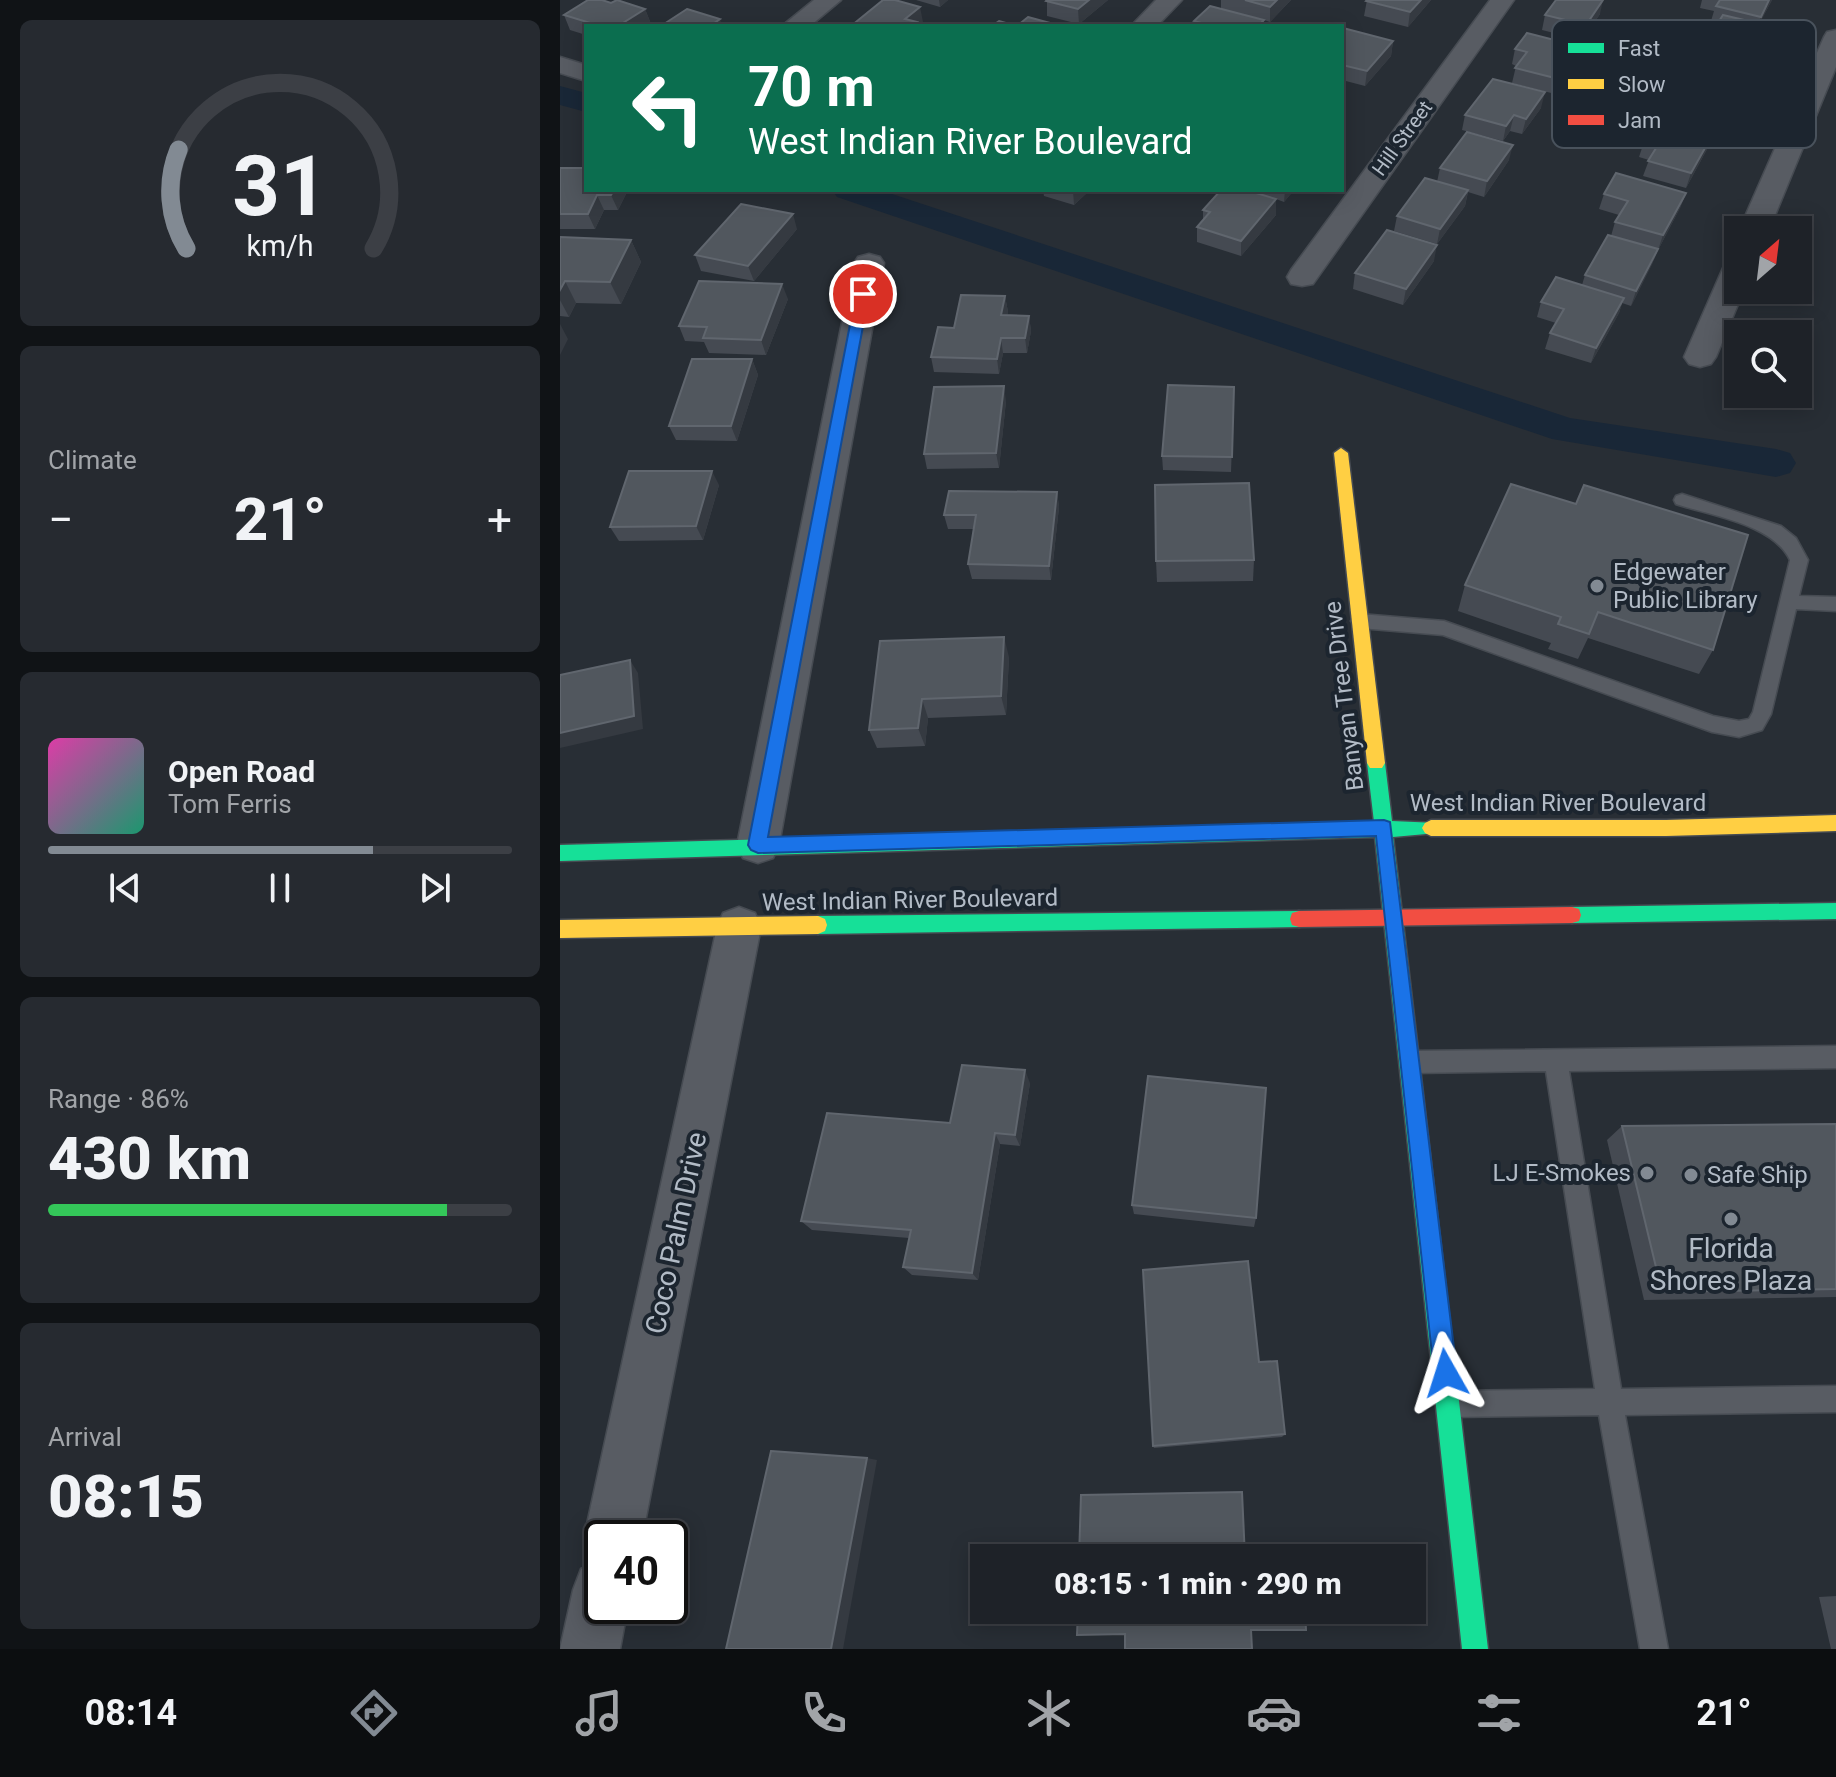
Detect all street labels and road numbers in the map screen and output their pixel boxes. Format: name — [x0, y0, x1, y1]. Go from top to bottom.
street label: Hill Street — [1367, 96, 1437, 180]
street label: Banyan Tree Drive — [1318, 600, 1370, 792]
street label: West Indian River Boulevard — [1410, 789, 1706, 817]
street label: West Indian River Boulevard — [762, 883, 1058, 917]
street label: Coco Palm Drive — [638, 1129, 714, 1337]

